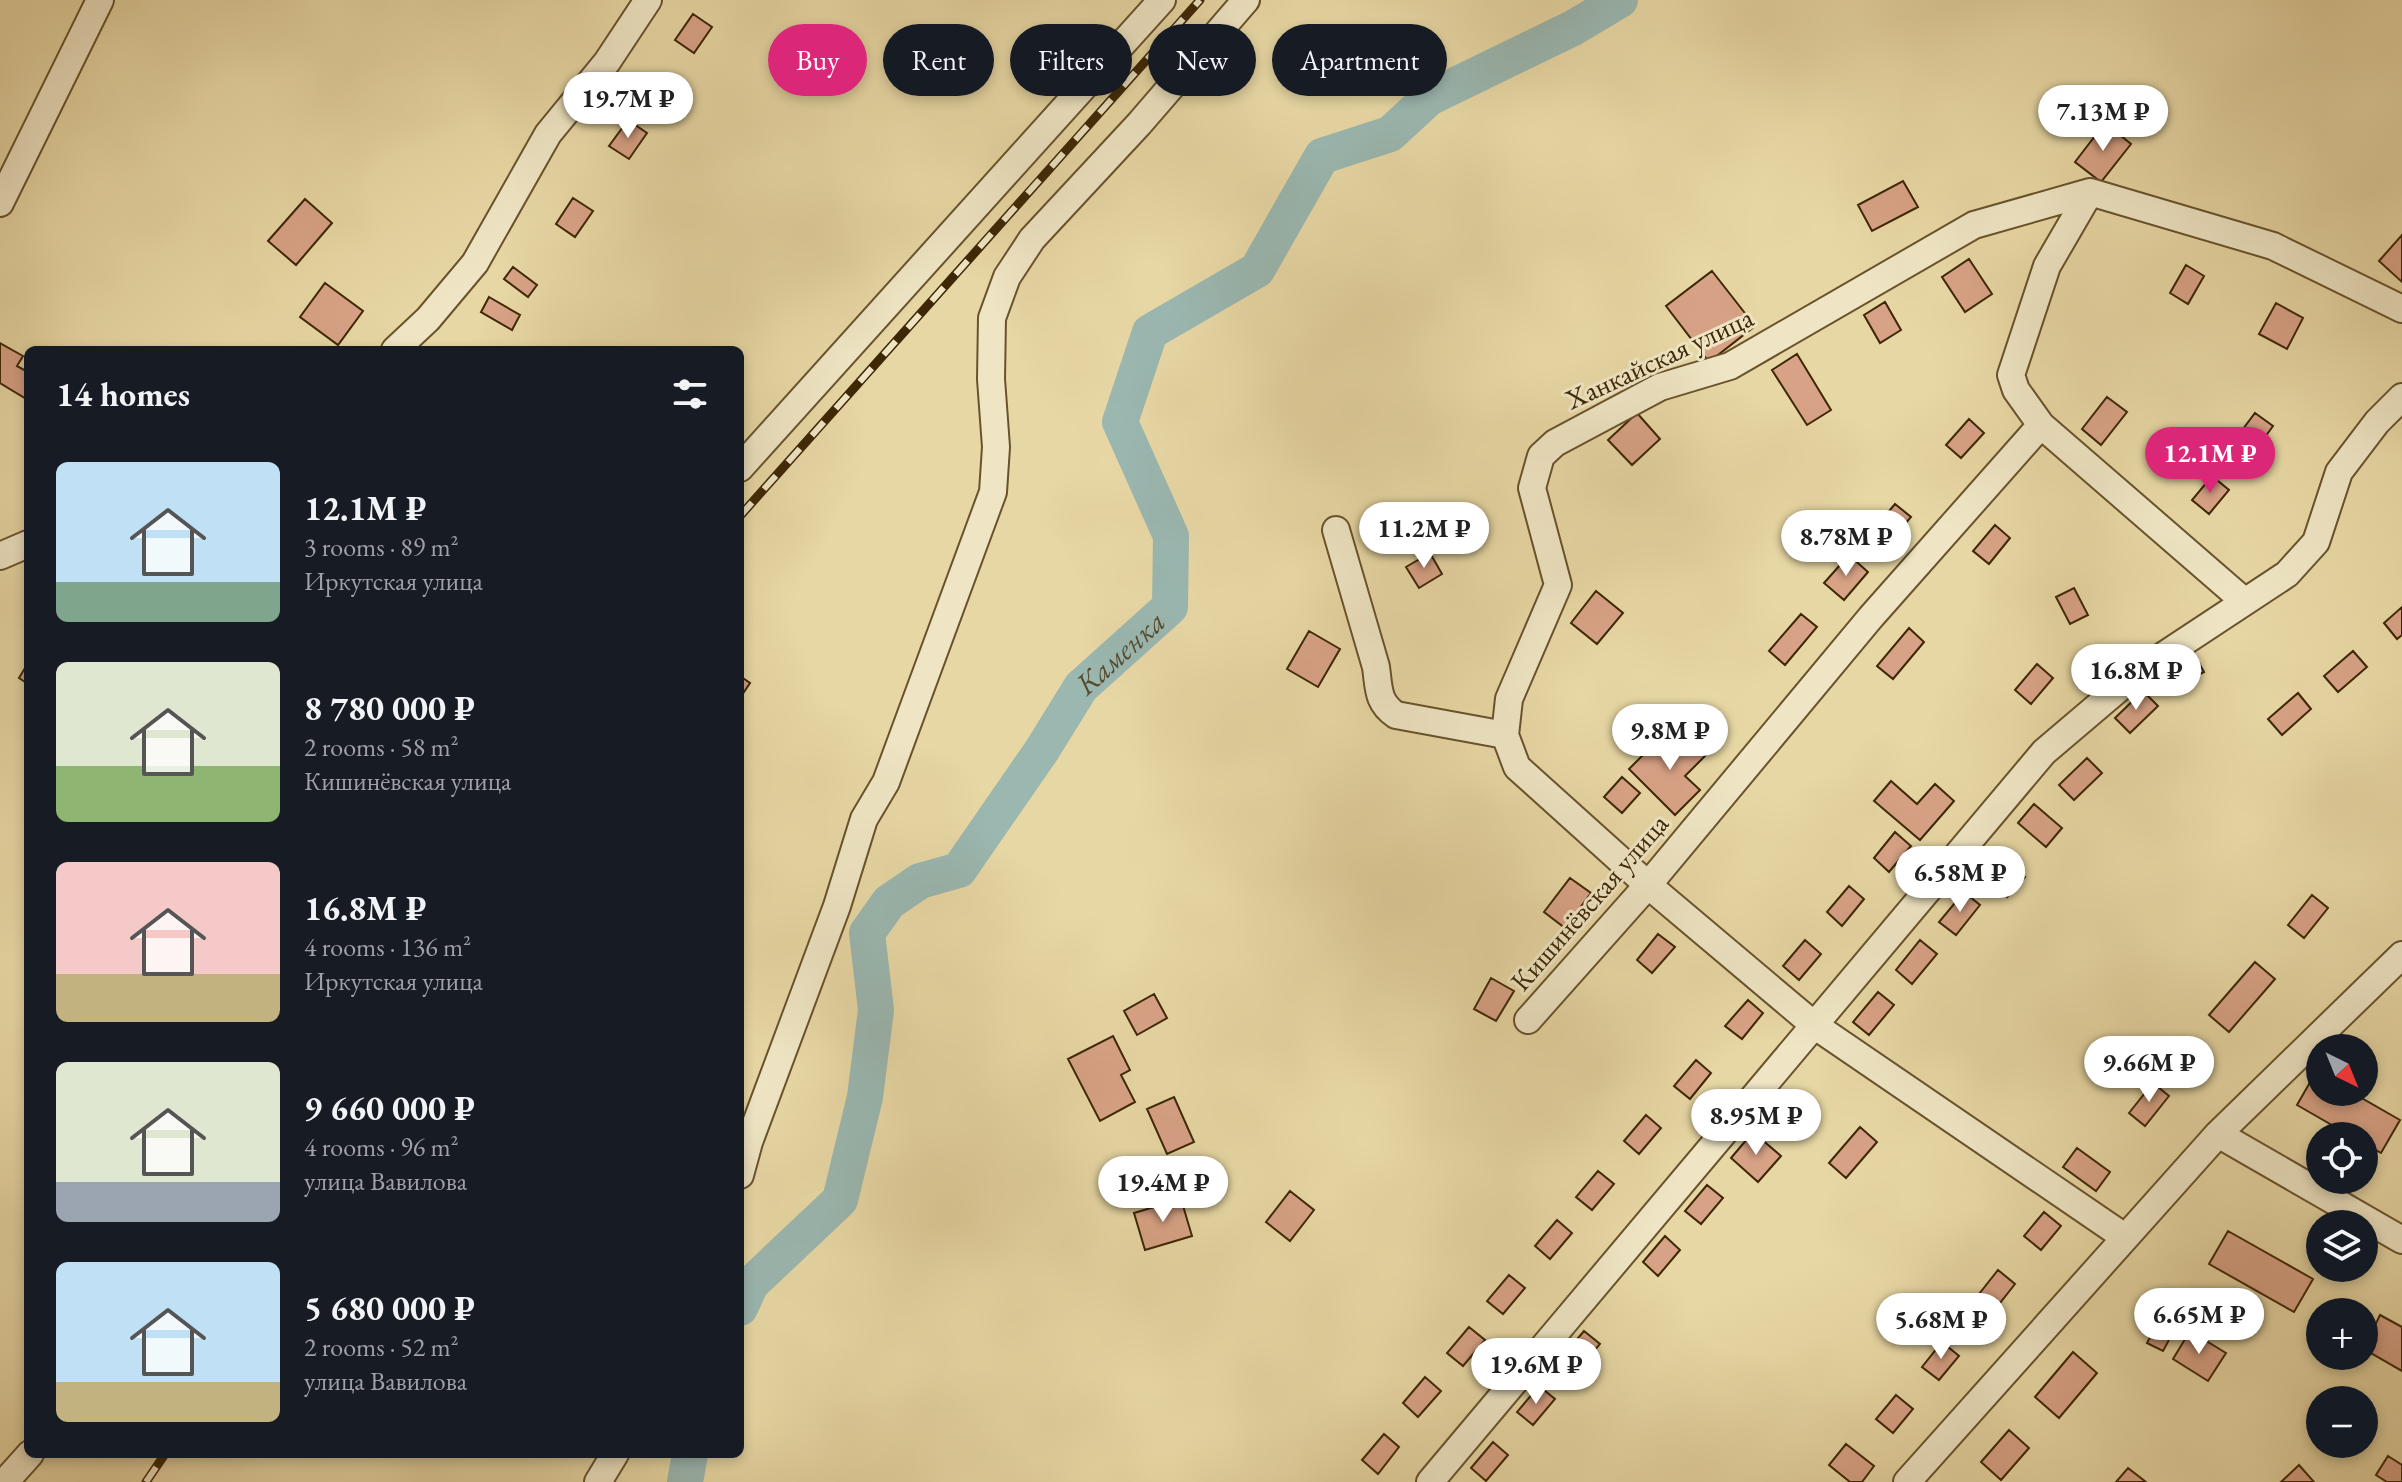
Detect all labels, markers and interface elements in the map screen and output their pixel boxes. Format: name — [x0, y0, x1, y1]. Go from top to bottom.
chip: Buy — [768, 24, 867, 96]
chip: Rent — [883, 24, 994, 96]
chip: Filters — [1010, 24, 1132, 96]
chip: New — [1148, 24, 1256, 96]
chip: Apartment — [1272, 24, 1447, 96]
pin: 19.7M ₽ — [554, 72, 702, 140]
text: 19.7M ₽ — [581, 81, 675, 115]
pin: 7.13M ₽ — [2029, 85, 2177, 153]
text: 7.13M ₽ — [2056, 94, 2150, 128]
street label: Ханкайская улица — [1558, 298, 1759, 418]
text: 14 homes — [56, 372, 190, 416]
icon: filters — [668, 372, 712, 416]
pin: 12.1M ₽ — [2136, 427, 2284, 495]
text: 12.1M ₽ — [2163, 436, 2257, 470]
text: 12.1M ₽ — [304, 486, 427, 530]
icon: home — [120, 494, 216, 590]
pin: 11.2M ₽ — [1350, 502, 1498, 570]
pin: 8.78M ₽ — [1772, 510, 1920, 578]
text: 11.2M ₽ — [1377, 511, 1471, 545]
text: 8.78M ₽ — [1799, 519, 1893, 553]
text: 3 rooms · 89 m² — [304, 530, 459, 564]
text: Иркутская улица — [304, 564, 483, 598]
water label: Каменка — [1066, 602, 1173, 704]
pin: 16.8M ₽ — [2062, 644, 2210, 712]
text: 16.8M ₽ — [2089, 653, 2183, 687]
text: 8 780 000 ₽ — [304, 686, 475, 730]
icon: home — [120, 694, 216, 790]
pin: 9.8M ₽ — [1605, 704, 1735, 772]
text: 9.8M ₽ — [1630, 713, 1710, 747]
text: 2 rooms · 58 m² — [304, 730, 459, 764]
text: Кишинёвская улица — [304, 764, 511, 798]
street label: Кишинёвская улица — [1502, 805, 1676, 998]
pin: 6.58M ₽ — [1886, 846, 2034, 914]
text: 6.58M ₽ — [1913, 855, 2007, 889]
text: 16.8M ₽ — [304, 886, 427, 930]
icon: home — [120, 894, 216, 990]
text: 4 rooms · 136 m² — [304, 930, 471, 964]
text: Иркутская улица — [304, 964, 483, 998]
north arrow — [2306, 1034, 2378, 1106]
map controls — [2306, 1034, 2378, 1458]
pin: 9.66M ₽ — [2075, 1036, 2223, 1104]
text: 9.66M ₽ — [2102, 1045, 2196, 1079]
text: 9 660 000 ₽ — [304, 1086, 475, 1130]
pin: 8.95M ₽ — [1682, 1089, 1830, 1157]
icon: home — [120, 1094, 216, 1190]
text: 8.95M ₽ — [1709, 1098, 1803, 1132]
button: locate — [2306, 1122, 2378, 1194]
text: 4 rooms · 96 m² — [304, 1130, 459, 1164]
pin: 19.4M ₽ — [1089, 1156, 1237, 1224]
text: улица Вавилова — [304, 1164, 467, 1198]
text: 19.4M ₽ — [1116, 1165, 1210, 1199]
button: layers — [2306, 1210, 2378, 1282]
text: 5 680 000 ₽ — [304, 1286, 475, 1330]
pin: 6.65M ₽ — [2125, 1288, 2273, 1356]
pin: 5.68M ₽ — [1867, 1293, 2015, 1361]
icon: home — [120, 1294, 216, 1390]
text: 6.65M ₽ — [2152, 1297, 2246, 1331]
button: + — [2306, 1298, 2378, 1370]
text: 5.68M ₽ — [1894, 1302, 1988, 1336]
text: 2 rooms · 52 m² — [304, 1330, 459, 1364]
pin: 19.6M ₽ — [1462, 1338, 1610, 1406]
text: 19.6M ₽ — [1489, 1347, 1583, 1381]
text: улица Вавилова — [304, 1364, 467, 1398]
button: − — [2306, 1386, 2378, 1458]

